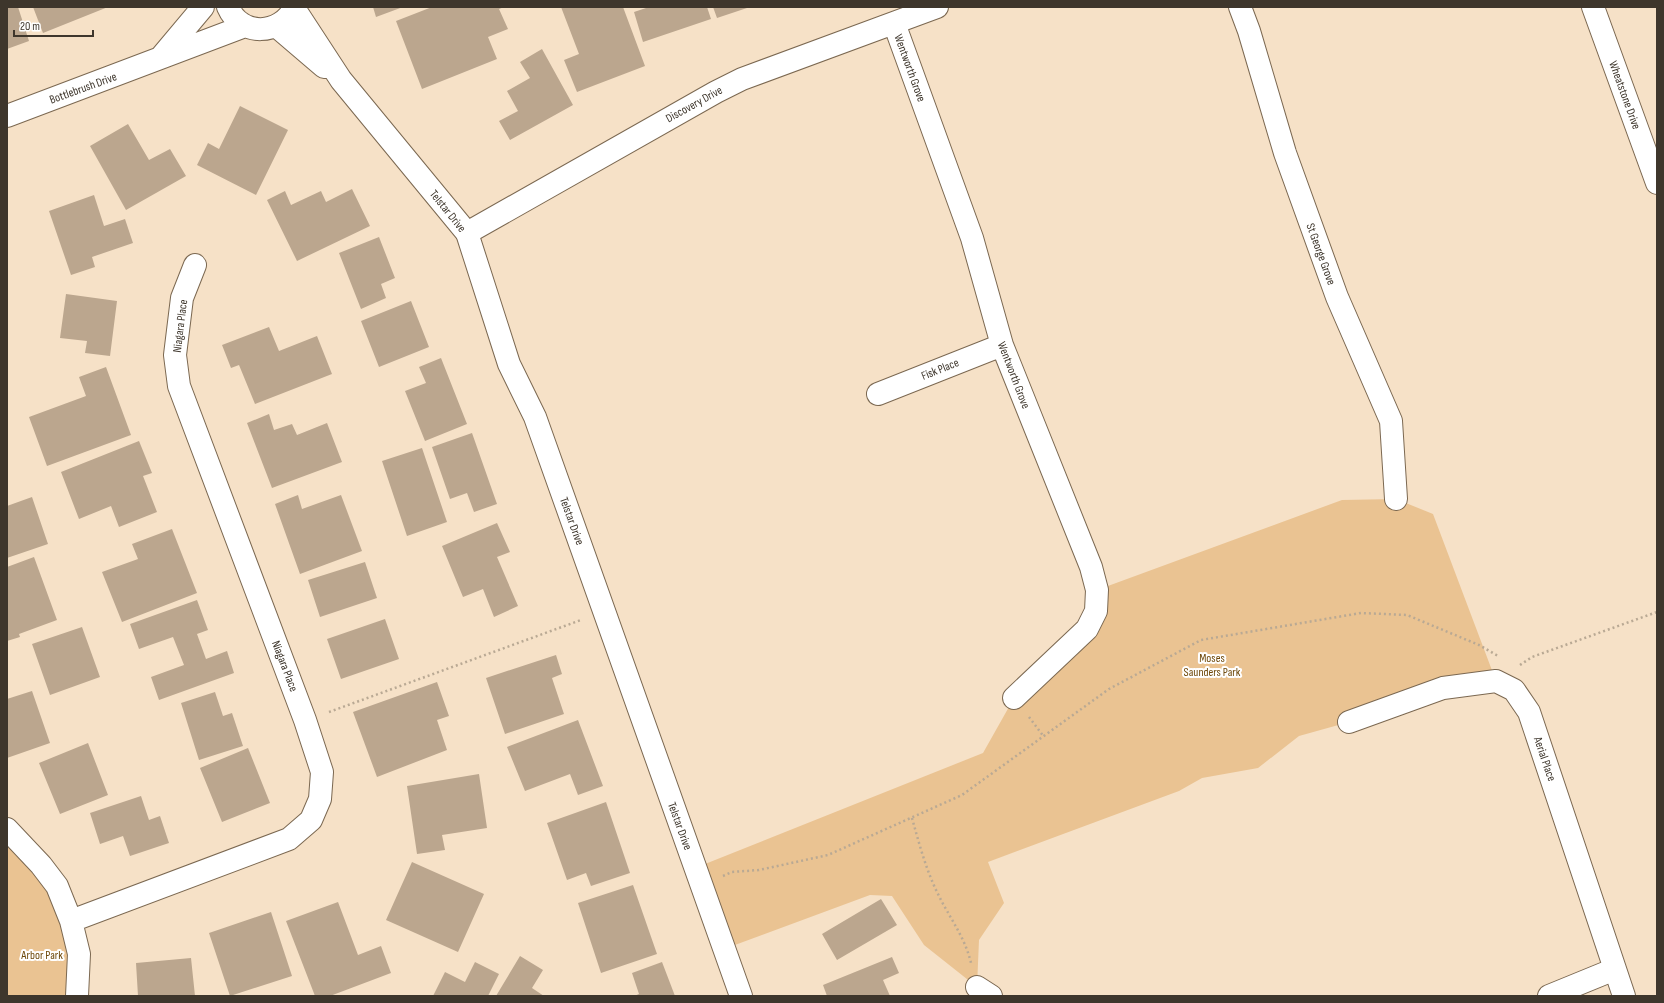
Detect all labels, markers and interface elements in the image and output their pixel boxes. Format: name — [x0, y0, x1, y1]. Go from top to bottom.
scale bar — [14, 12, 93, 38]
text: 20 m — [20, 19, 40, 34]
street label: Wentworth Grove — [890, 32, 929, 104]
street label: Wheatstone Drive — [1605, 59, 1644, 132]
street label: Bottlebrush Drive — [48, 69, 119, 108]
street label: Discovery Drive — [663, 83, 725, 126]
street label: Telstar Drive — [426, 187, 469, 236]
street label: St George Grove — [1302, 221, 1339, 287]
street label: Niagara Place — [170, 298, 191, 354]
street label: Wentworth Grove — [994, 339, 1033, 411]
street label: Fisk Place — [919, 355, 961, 384]
street label: Telstar Drive — [556, 495, 587, 547]
street label: Niagara Place — [268, 639, 301, 694]
park label: Moses Saunders Park — [1184, 651, 1241, 680]
street label: Aerial Place — [1530, 734, 1559, 784]
street label: Telstar Drive — [664, 800, 695, 852]
park label: Arbor Park — [20, 948, 63, 963]

